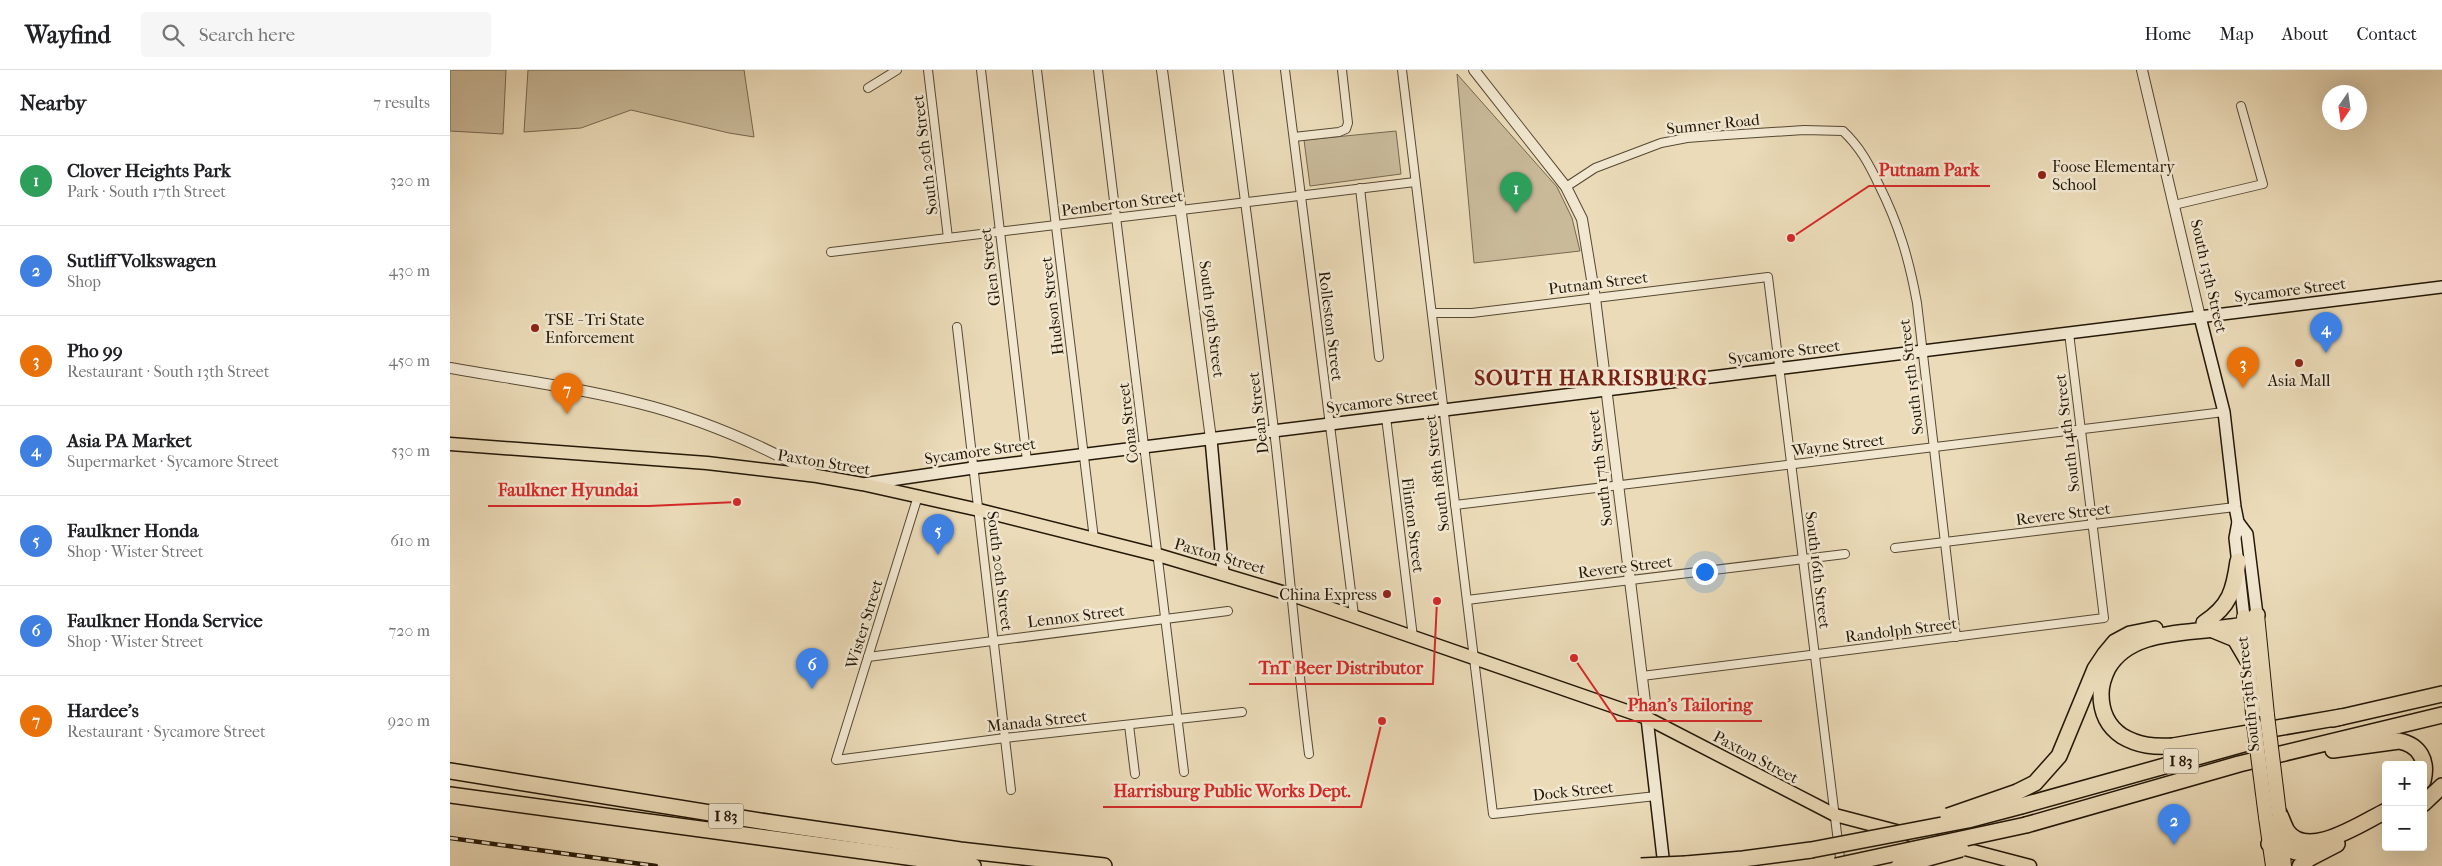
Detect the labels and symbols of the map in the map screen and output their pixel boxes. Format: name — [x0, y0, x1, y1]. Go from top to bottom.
north arrow — [2322, 85, 2367, 130]
street label: South 20th Street — [908, 94, 942, 216]
street label: Sumner Road — [1665, 110, 1761, 138]
callout: Putnam Park — [1869, 153, 1990, 186]
place label: Foose Elementary School — [2052, 157, 2175, 194]
text: Putnam Park — [1879, 160, 1980, 181]
marker: Foose Elementary School — [2036, 169, 2048, 181]
pin: 1 — [1500, 172, 1532, 213]
street label: Pemberton Street — [1060, 186, 1184, 220]
street label: South 13th Street — [2187, 217, 2231, 335]
street label: Glen Street — [976, 227, 1004, 307]
street label: Hudson Street — [1037, 255, 1067, 356]
street label: South 19th Street — [1195, 259, 1229, 379]
street label: Putnam Street — [1547, 267, 1649, 299]
street label: Rolleston Street — [1315, 270, 1347, 382]
street label: Sycamore Street — [2233, 274, 2347, 306]
place label: TSE - Tri State Enforcement — [545, 310, 645, 347]
pin: 4 — [2310, 312, 2342, 353]
street label: South 15th Street — [1894, 318, 1928, 436]
marker: TSE - Tri State Enforcement — [529, 322, 541, 334]
street label: Sycamore Street — [1727, 336, 1841, 368]
pin: 3 — [2227, 347, 2259, 388]
marker: Asia Mall — [2293, 357, 2305, 369]
district label: SOUTH HARRISBURG — [1474, 366, 1708, 390]
street label: Dean Street — [1244, 371, 1272, 455]
place label: Asia Mall — [2267, 371, 2331, 390]
pin: 7 — [551, 373, 583, 414]
street label: South 14th Street — [2050, 373, 2084, 493]
street label: Cona Street — [1114, 381, 1142, 464]
street label: Sycamore Street — [1325, 385, 1439, 417]
street label: South 17th Street — [1583, 408, 1617, 527]
street label: South 18th Street — [1420, 413, 1454, 532]
street label: Wayne Street — [1790, 430, 1886, 460]
street label: Sycamore Street — [923, 434, 1037, 468]
street label: Paxton Street — [776, 445, 872, 479]
callout: Faulkner Hyundai — [488, 473, 649, 506]
street label: Flinton Street — [1398, 476, 1428, 574]
text: Faulkner Hyundai — [497, 480, 639, 501]
street label: Revere Street — [2015, 499, 2112, 529]
street label: South 20th Street — [983, 510, 1017, 632]
street label: South 16th Street — [1801, 510, 1835, 630]
pin: 5 — [922, 514, 954, 555]
street label: Paxton Street — [1172, 534, 1268, 578]
street label: Revere Street — [1577, 552, 1674, 582]
your location — [1692, 559, 1718, 585]
street label: Wister Street — [841, 577, 887, 672]
place label: China Express — [1279, 585, 1377, 604]
marker: China Express — [1381, 588, 1393, 600]
street label: Lennox Street — [1026, 601, 1126, 631]
street label: Randolph Street — [1844, 614, 1958, 646]
street label: South 13th Street — [2232, 635, 2264, 753]
pin: 6 — [796, 648, 828, 689]
callout: TnT Beer Distributor — [1249, 651, 1433, 684]
text: TnT Beer Distributor — [1258, 658, 1423, 679]
callout: Phan's Tailoring — [1617, 688, 1762, 721]
text: Phan's Tailoring — [1628, 695, 1754, 716]
street label: Manada Street — [986, 706, 1088, 736]
street label: Paxton Street — [1710, 727, 1802, 788]
road number: I 83 — [2164, 748, 2198, 774]
callout: Harrisburg Public Works Dept. — [1103, 774, 1361, 807]
street label: Dock Street — [1532, 777, 1615, 805]
text: Harrisburg Public Works Dept. — [1113, 781, 1351, 802]
road number: I 83 — [708, 804, 744, 828]
pin: 2 — [2158, 804, 2190, 845]

